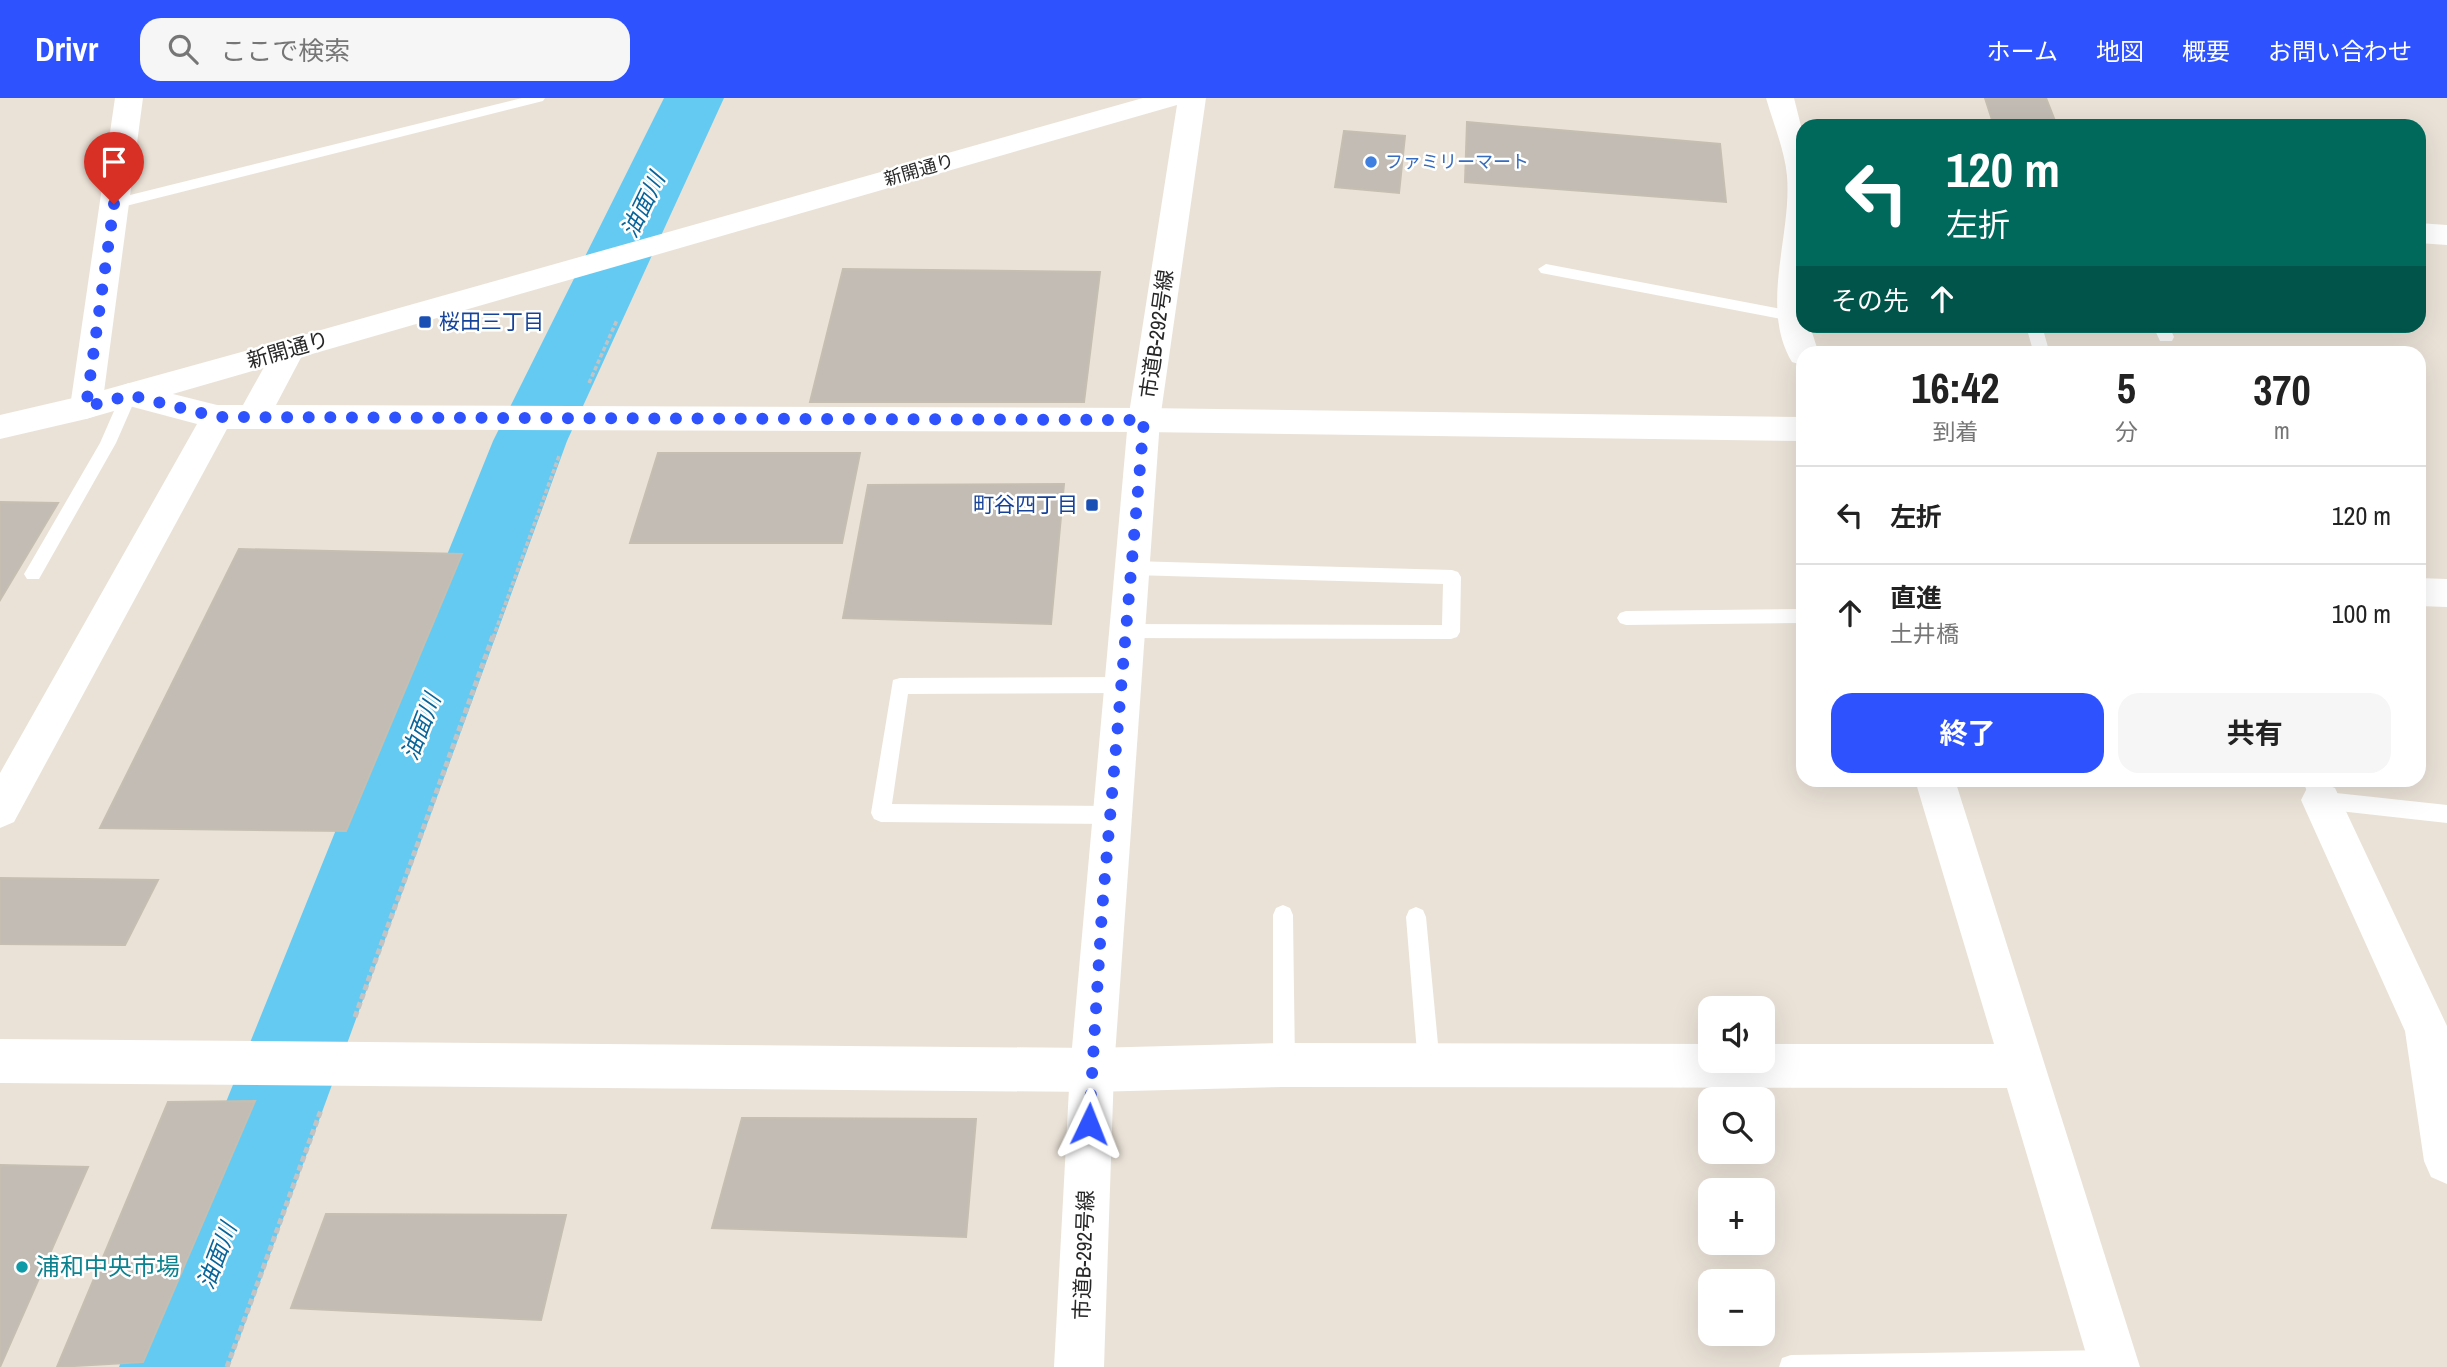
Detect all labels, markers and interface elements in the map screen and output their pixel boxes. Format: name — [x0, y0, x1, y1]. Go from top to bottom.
search box — [140, 18, 630, 81]
text: Drivr — [35, 27, 98, 71]
icon: search — [164, 30, 202, 68]
text: ここで検索 — [220, 33, 350, 68]
text: ホーム — [1987, 35, 2058, 67]
text: 地図 — [2096, 35, 2144, 67]
text: 概要 — [2182, 35, 2230, 67]
text: お問い合わせ — [2268, 35, 2412, 67]
pin — [84, 132, 144, 204]
text: 120 m — [1946, 136, 2060, 202]
icon: arrive — [95, 143, 133, 181]
icon: left — [1831, 147, 1922, 238]
street label: 新開通り — [881, 148, 957, 191]
place label: ファミリーマート — [1385, 149, 1529, 174]
marker: ファミリーマート — [1363, 154, 1379, 170]
water label: 油面川 — [613, 164, 673, 243]
text: 左折 — [1946, 203, 2010, 246]
street label: 市道B-292号線 — [1133, 268, 1180, 400]
icon: ahead — [1923, 280, 1961, 318]
text: その先 — [1831, 283, 1909, 318]
place label: 桜田三丁目 — [439, 307, 544, 336]
marker: 桜田三丁目 — [417, 314, 433, 330]
street label: 新開通り — [243, 324, 332, 375]
text: 16:42 — [1911, 360, 1999, 416]
text: 5 — [2117, 360, 2136, 416]
text: 370 — [2253, 362, 2311, 418]
text: m — [2274, 415, 2290, 446]
text: 到着 — [1932, 416, 1978, 447]
text: 分 — [2115, 416, 2138, 447]
place label: 町谷四丁目 — [973, 490, 1078, 519]
icon: left — [1831, 496, 1869, 534]
marker: 町谷四丁目 — [1084, 497, 1100, 513]
text: 120 m — [2332, 498, 2391, 533]
text: 左折 — [1890, 499, 1942, 534]
text: 直進 — [1890, 580, 1942, 615]
icon: ahead — [1831, 594, 1869, 632]
text: 100 m — [2332, 596, 2391, 631]
text: 土井橋 — [1890, 618, 1959, 649]
water label: 油面川 — [394, 686, 448, 765]
button: 終了 — [1831, 693, 2104, 773]
button: 共有 — [2118, 693, 2391, 773]
map controls — [1698, 996, 1775, 1346]
button: sound — [1698, 996, 1775, 1073]
position arrow — [1052, 1087, 1126, 1161]
button: search — [1698, 1087, 1775, 1164]
button: + — [1698, 1178, 1775, 1255]
street label: 市道B-292号線 — [1067, 1190, 1100, 1320]
water label: 油面川 — [190, 1215, 244, 1294]
place label: 浦和中央市場 — [36, 1250, 180, 1282]
marker: 浦和中央市場 — [14, 1259, 30, 1275]
button: − — [1698, 1269, 1775, 1346]

